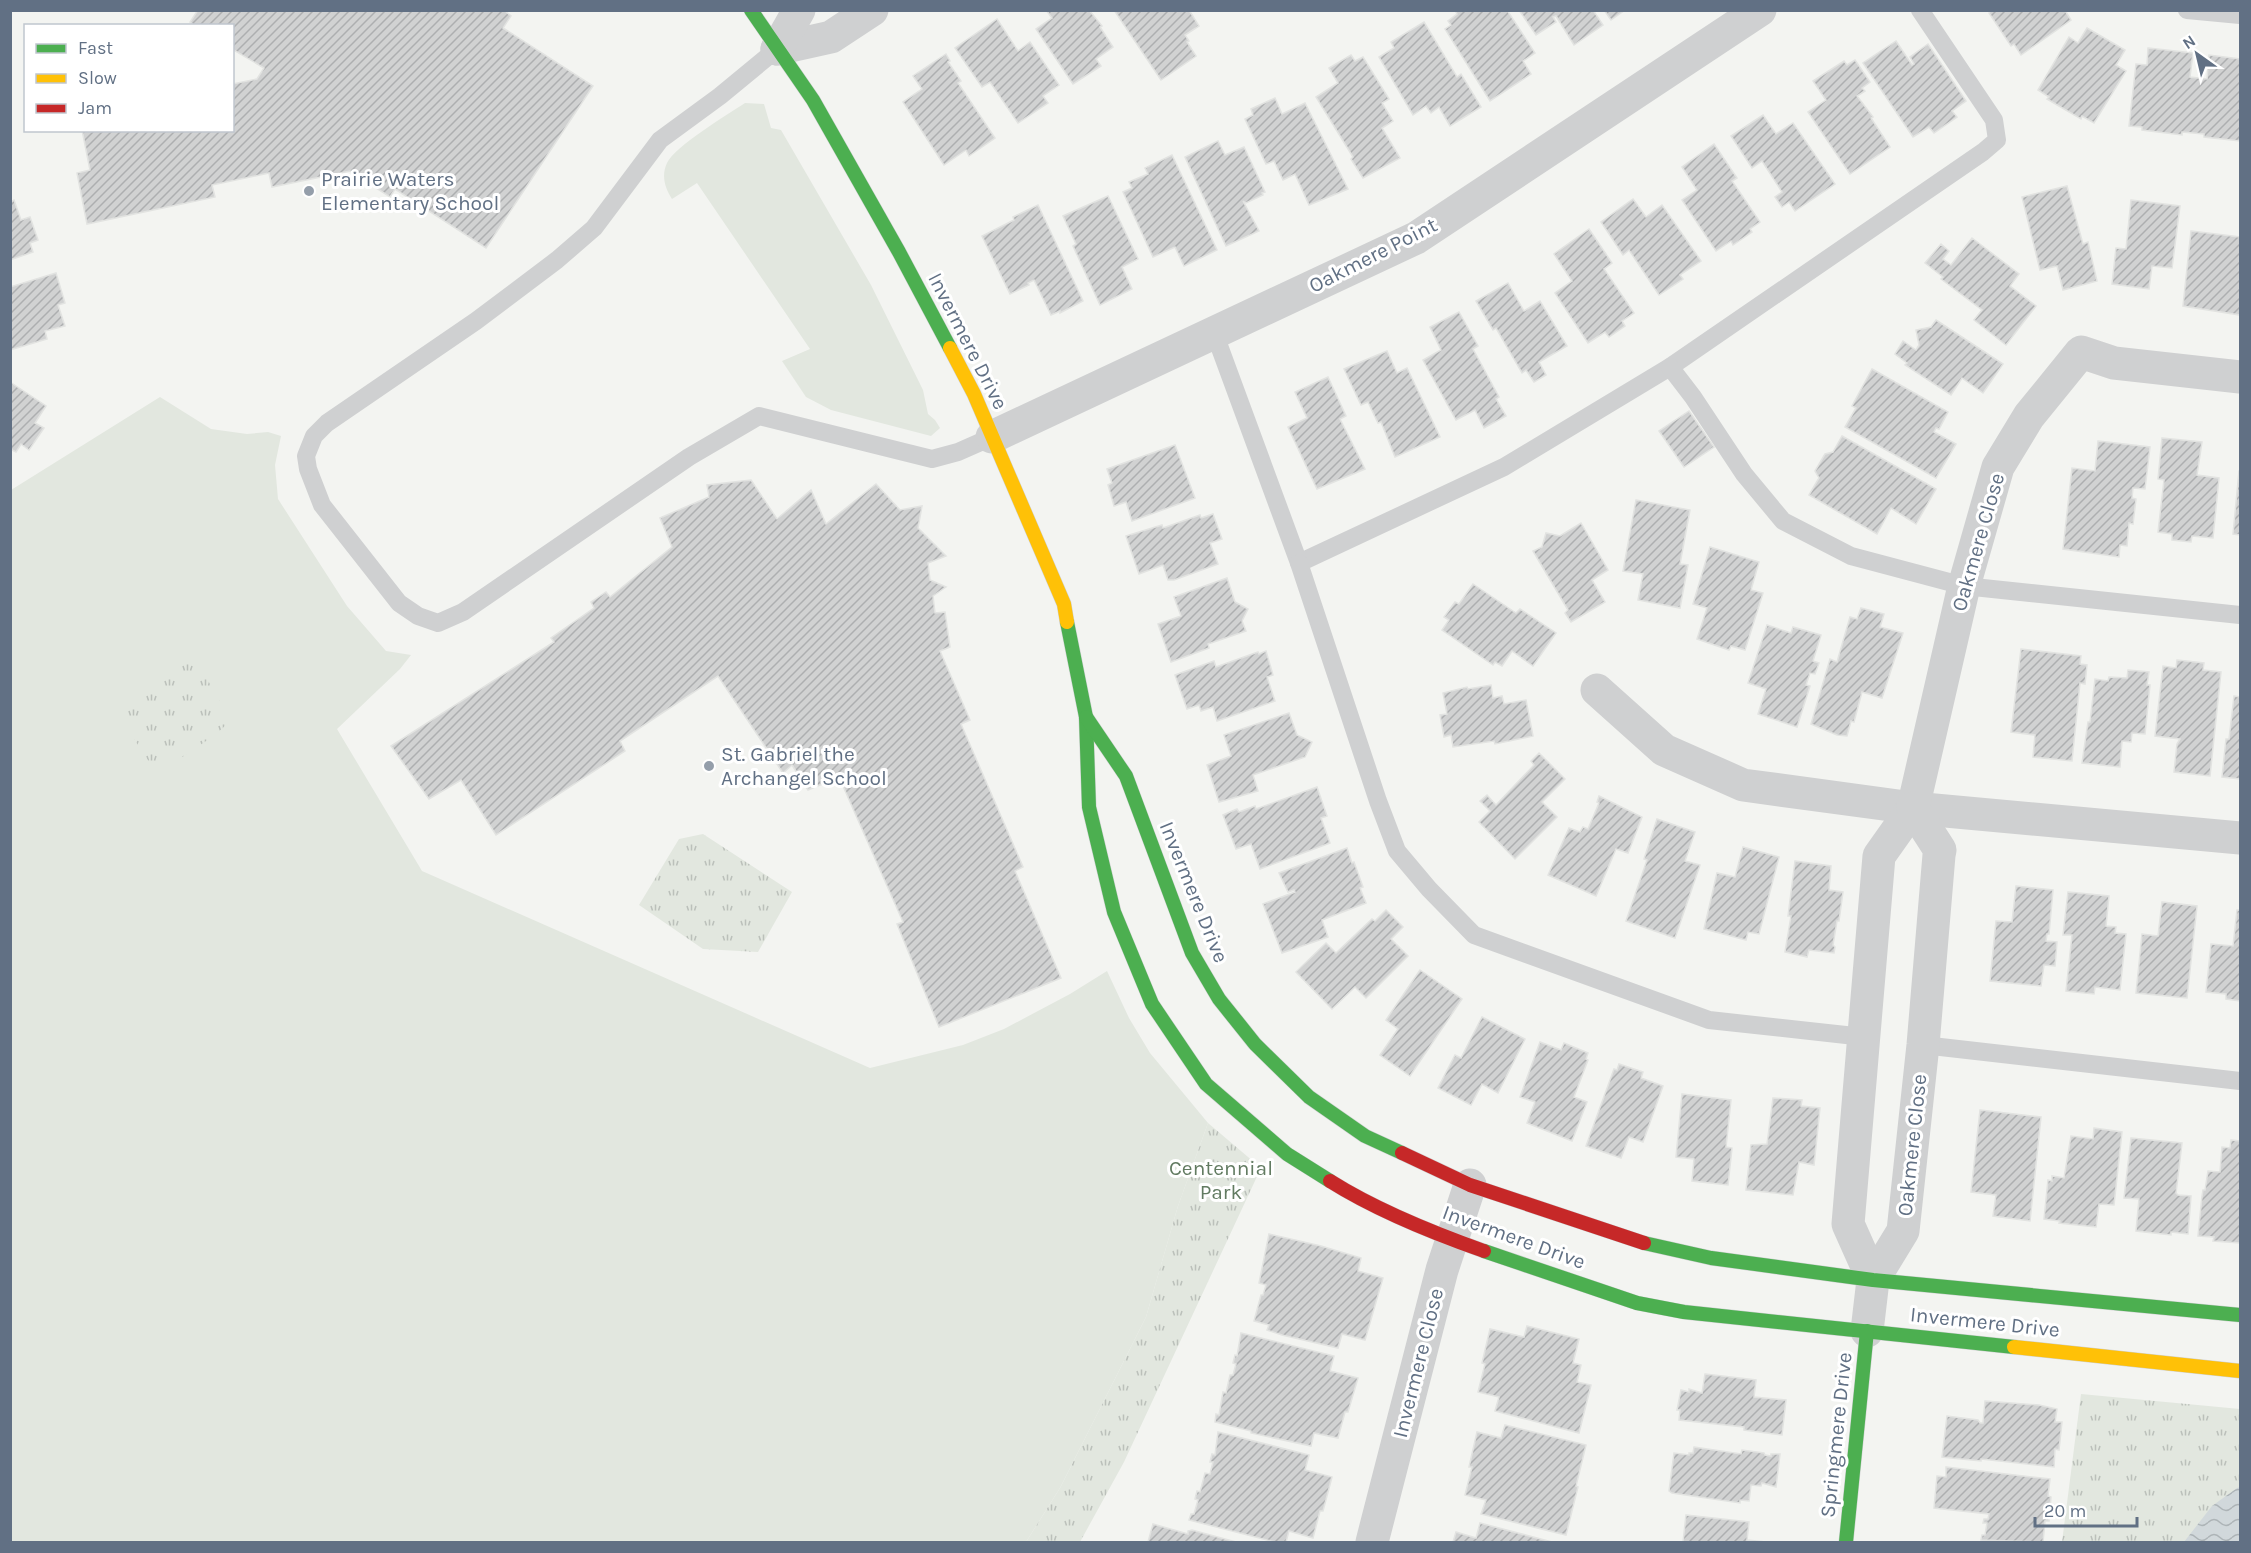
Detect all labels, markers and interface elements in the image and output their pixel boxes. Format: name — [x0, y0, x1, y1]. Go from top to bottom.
legend — [24, 24, 234, 132]
north arrow — [2167, 24, 2227, 84]
text: N — [2179, 31, 2199, 53]
text: Fast — [78, 37, 113, 59]
text: Slow — [78, 67, 117, 89]
text: Jam — [78, 97, 112, 119]
place label: Prairie Waters Elementary School — [321, 167, 499, 215]
marker: Prairie Waters Elementary School — [302, 184, 316, 198]
street label: Oakmere Point — [1305, 212, 1441, 298]
street label: Invermere Drive — [923, 269, 1013, 413]
street label: Oakmere Close — [1947, 470, 2009, 614]
place label: St. Gabriel the Archangel School — [721, 742, 887, 790]
marker: St. Gabriel the Archangel School — [702, 759, 716, 773]
street label: Invermere Drive — [1155, 818, 1233, 966]
street label: Oakmere Close — [1893, 1073, 1931, 1217]
park label: Centennial Park — [1169, 1156, 1273, 1204]
street label: Invermere Drive — [1439, 1200, 1589, 1274]
street label: Invermere Close — [1388, 1286, 1448, 1440]
street label: Invermere Drive — [1909, 1302, 2061, 1342]
street label: Springmere Drive — [1815, 1351, 1857, 1519]
scale bar — [2035, 1490, 2137, 1528]
text: 20 m — [2044, 1500, 2086, 1522]

